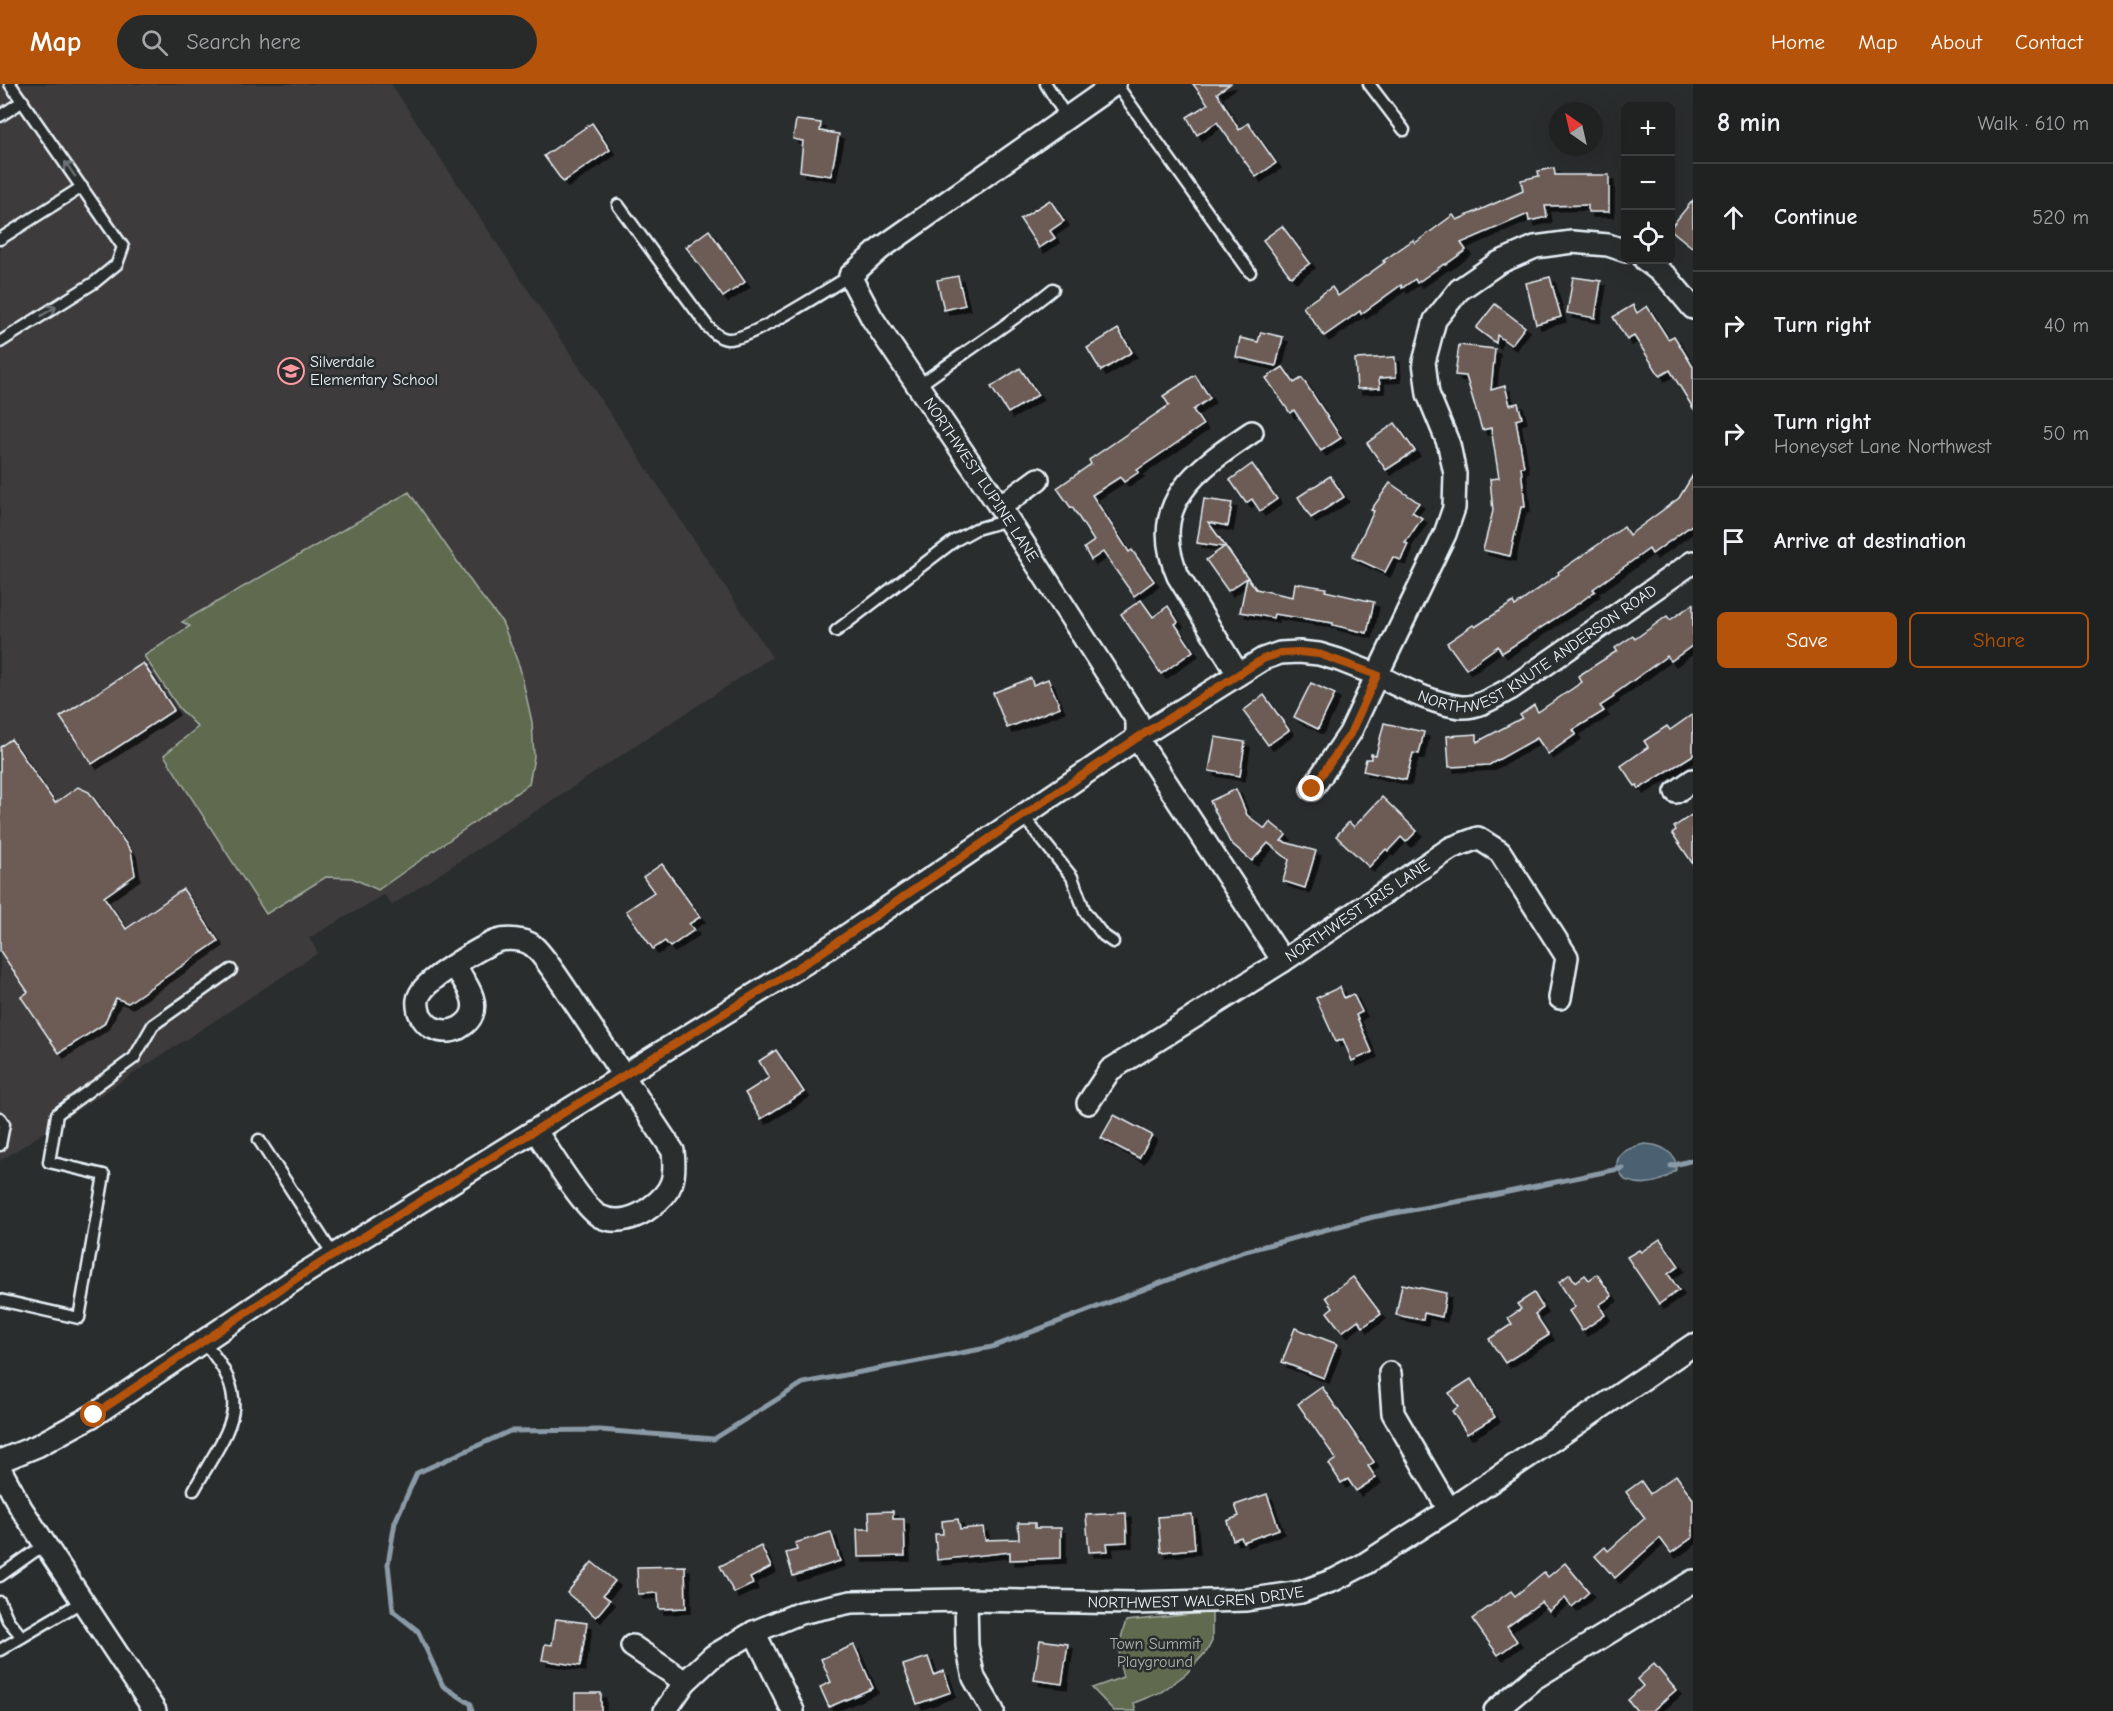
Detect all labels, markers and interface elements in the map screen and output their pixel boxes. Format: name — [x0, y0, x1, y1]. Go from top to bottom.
search box — [117, 15, 537, 69]
text: Map — [30, 26, 81, 58]
icon: search — [138, 26, 171, 59]
text: Search here — [186, 29, 301, 55]
text: Home — [1771, 30, 1825, 54]
text: Map — [1858, 30, 1898, 54]
text: About — [1931, 30, 1982, 54]
text: Contact — [2015, 30, 2083, 54]
north arrow — [1549, 102, 1603, 156]
map controls — [1621, 102, 1675, 264]
button: + — [1621, 102, 1675, 156]
text: 8 min — [1717, 108, 1781, 138]
text: Walk · 610 m — [1978, 112, 2089, 135]
button: − — [1621, 156, 1675, 210]
one-way arrow — [64, 162, 76, 178]
icon: ahead — [1717, 201, 1750, 234]
text: Continue — [1774, 204, 1857, 230]
text: 520 m — [2032, 206, 2089, 229]
button: locate — [1621, 210, 1675, 264]
one-way arrow — [41, 305, 58, 318]
icon: right — [1717, 309, 1750, 342]
text: Turn right — [1774, 312, 1871, 338]
text: 40 m — [2044, 314, 2089, 337]
place label: Silverdale Elementary School — [310, 353, 438, 389]
school or university icon: Silverdale Elementary School — [276, 356, 306, 386]
street label: NORTHWEST LUPINE LANE — [920, 394, 1042, 566]
text: Turn right — [1774, 409, 1871, 435]
icon: right — [1717, 417, 1750, 450]
text: 50 m — [2043, 422, 2089, 445]
text: Honeyset Lane Northwest — [1774, 435, 1991, 458]
icon: arrive — [1717, 525, 1750, 558]
text: Arrive at destination — [1774, 528, 1966, 554]
street label: NORTHWEST KNUTE ANDERSON ROAD — [1415, 581, 1660, 716]
button: Save — [1717, 612, 1897, 668]
button: Share — [1909, 612, 2089, 668]
route end — [1298, 775, 1324, 801]
street label: NORTHWEST IRIS LANE — [1282, 856, 1433, 966]
route start — [80, 1401, 106, 1427]
street label: NORTHWEST WALGREN DRIVE — [1087, 1583, 1306, 1612]
park label: Town Summit Playground — [1110, 1635, 1201, 1671]

